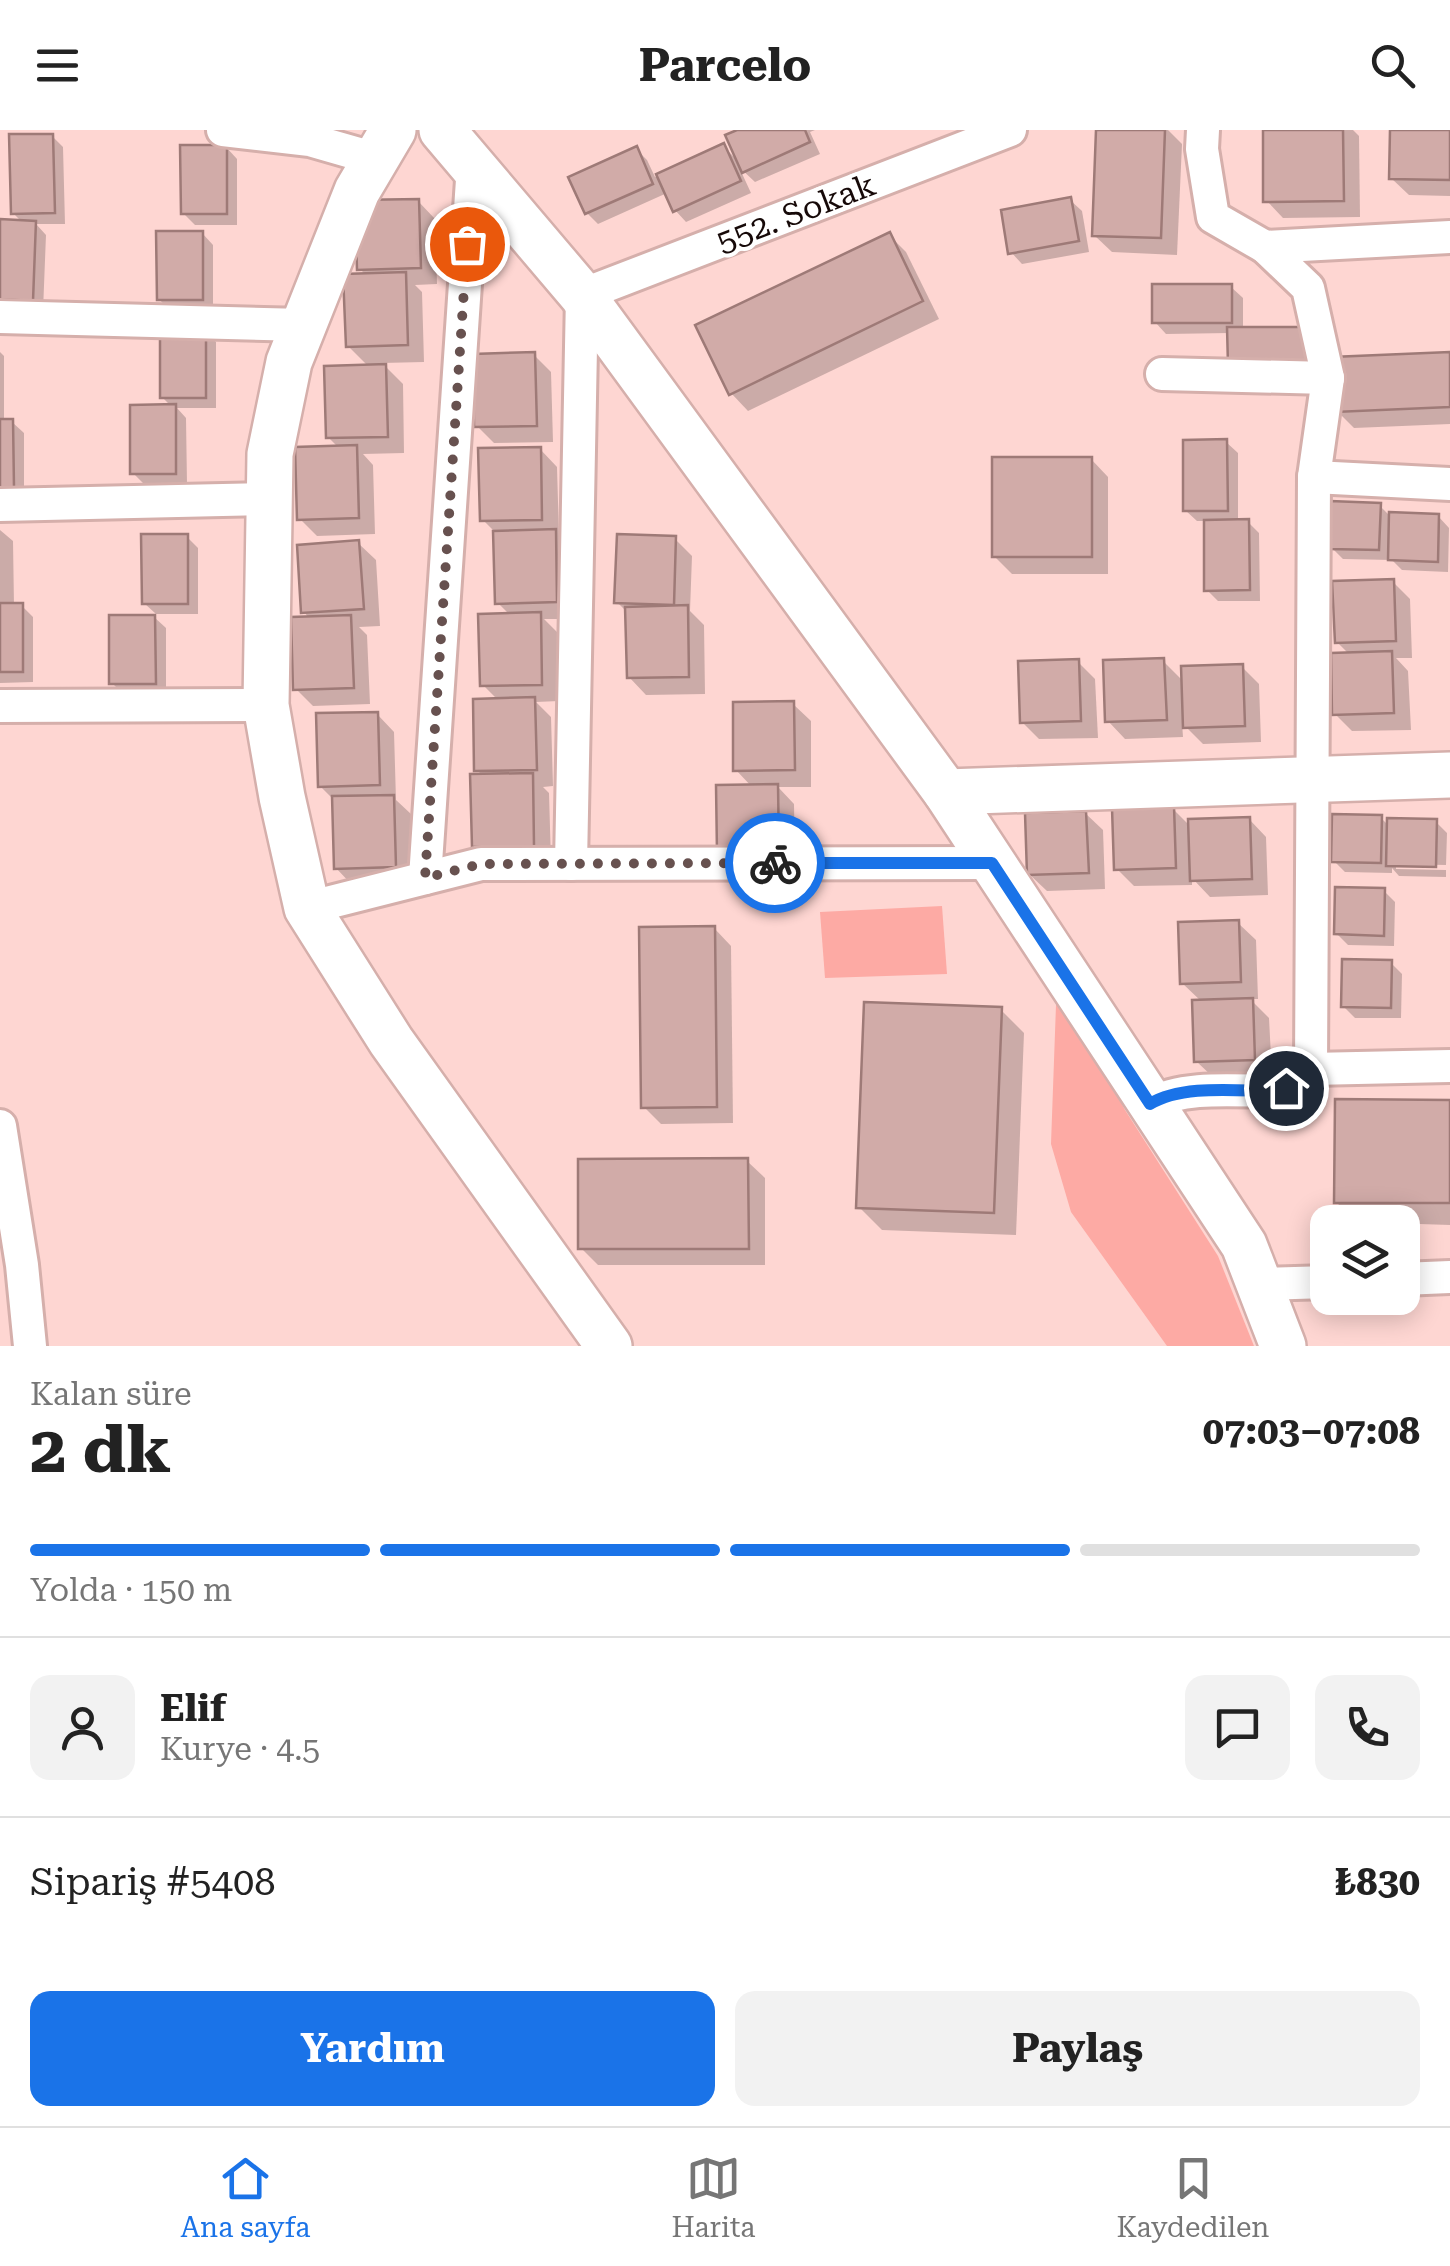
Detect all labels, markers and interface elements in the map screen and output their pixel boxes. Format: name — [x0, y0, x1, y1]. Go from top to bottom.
icon: menu — [30, 38, 85, 93]
icon: search — [1365, 38, 1420, 93]
text: Parcelo — [639, 39, 811, 92]
street label: 552. Sokak — [711, 165, 881, 261]
pin — [425, 202, 510, 287]
icon: bag — [440, 217, 495, 272]
courier — [725, 813, 825, 913]
icon: bike — [748, 836, 803, 891]
pin — [1244, 1046, 1329, 1131]
icon: home — [1259, 1061, 1314, 1116]
map controls — [1310, 1205, 1420, 1315]
button: layers — [1310, 1205, 1420, 1315]
text: Kalan süre — [30, 1375, 192, 1413]
text: 07:03–07:08 — [1203, 1409, 1420, 1453]
text: 2 dk — [30, 1412, 171, 1488]
text: Yolda · 150 m — [30, 1571, 232, 1609]
button: person — [30, 1675, 135, 1780]
button: chat — [1185, 1675, 1290, 1780]
button: phone — [1315, 1675, 1420, 1780]
text: Elif — [160, 1686, 226, 1730]
text: Kurye · 4.5 — [160, 1730, 320, 1768]
text: Sipariş #5408 — [30, 1860, 275, 1904]
text: ₺830 — [1335, 1860, 1420, 1904]
button: Yardım — [30, 1991, 715, 2106]
button: Paylaş — [735, 1991, 1420, 2106]
tab: Ana sayfa — [181, 2151, 310, 2244]
tab: Harita — [671, 2151, 756, 2244]
tab: Kaydedilen — [1117, 2151, 1269, 2244]

